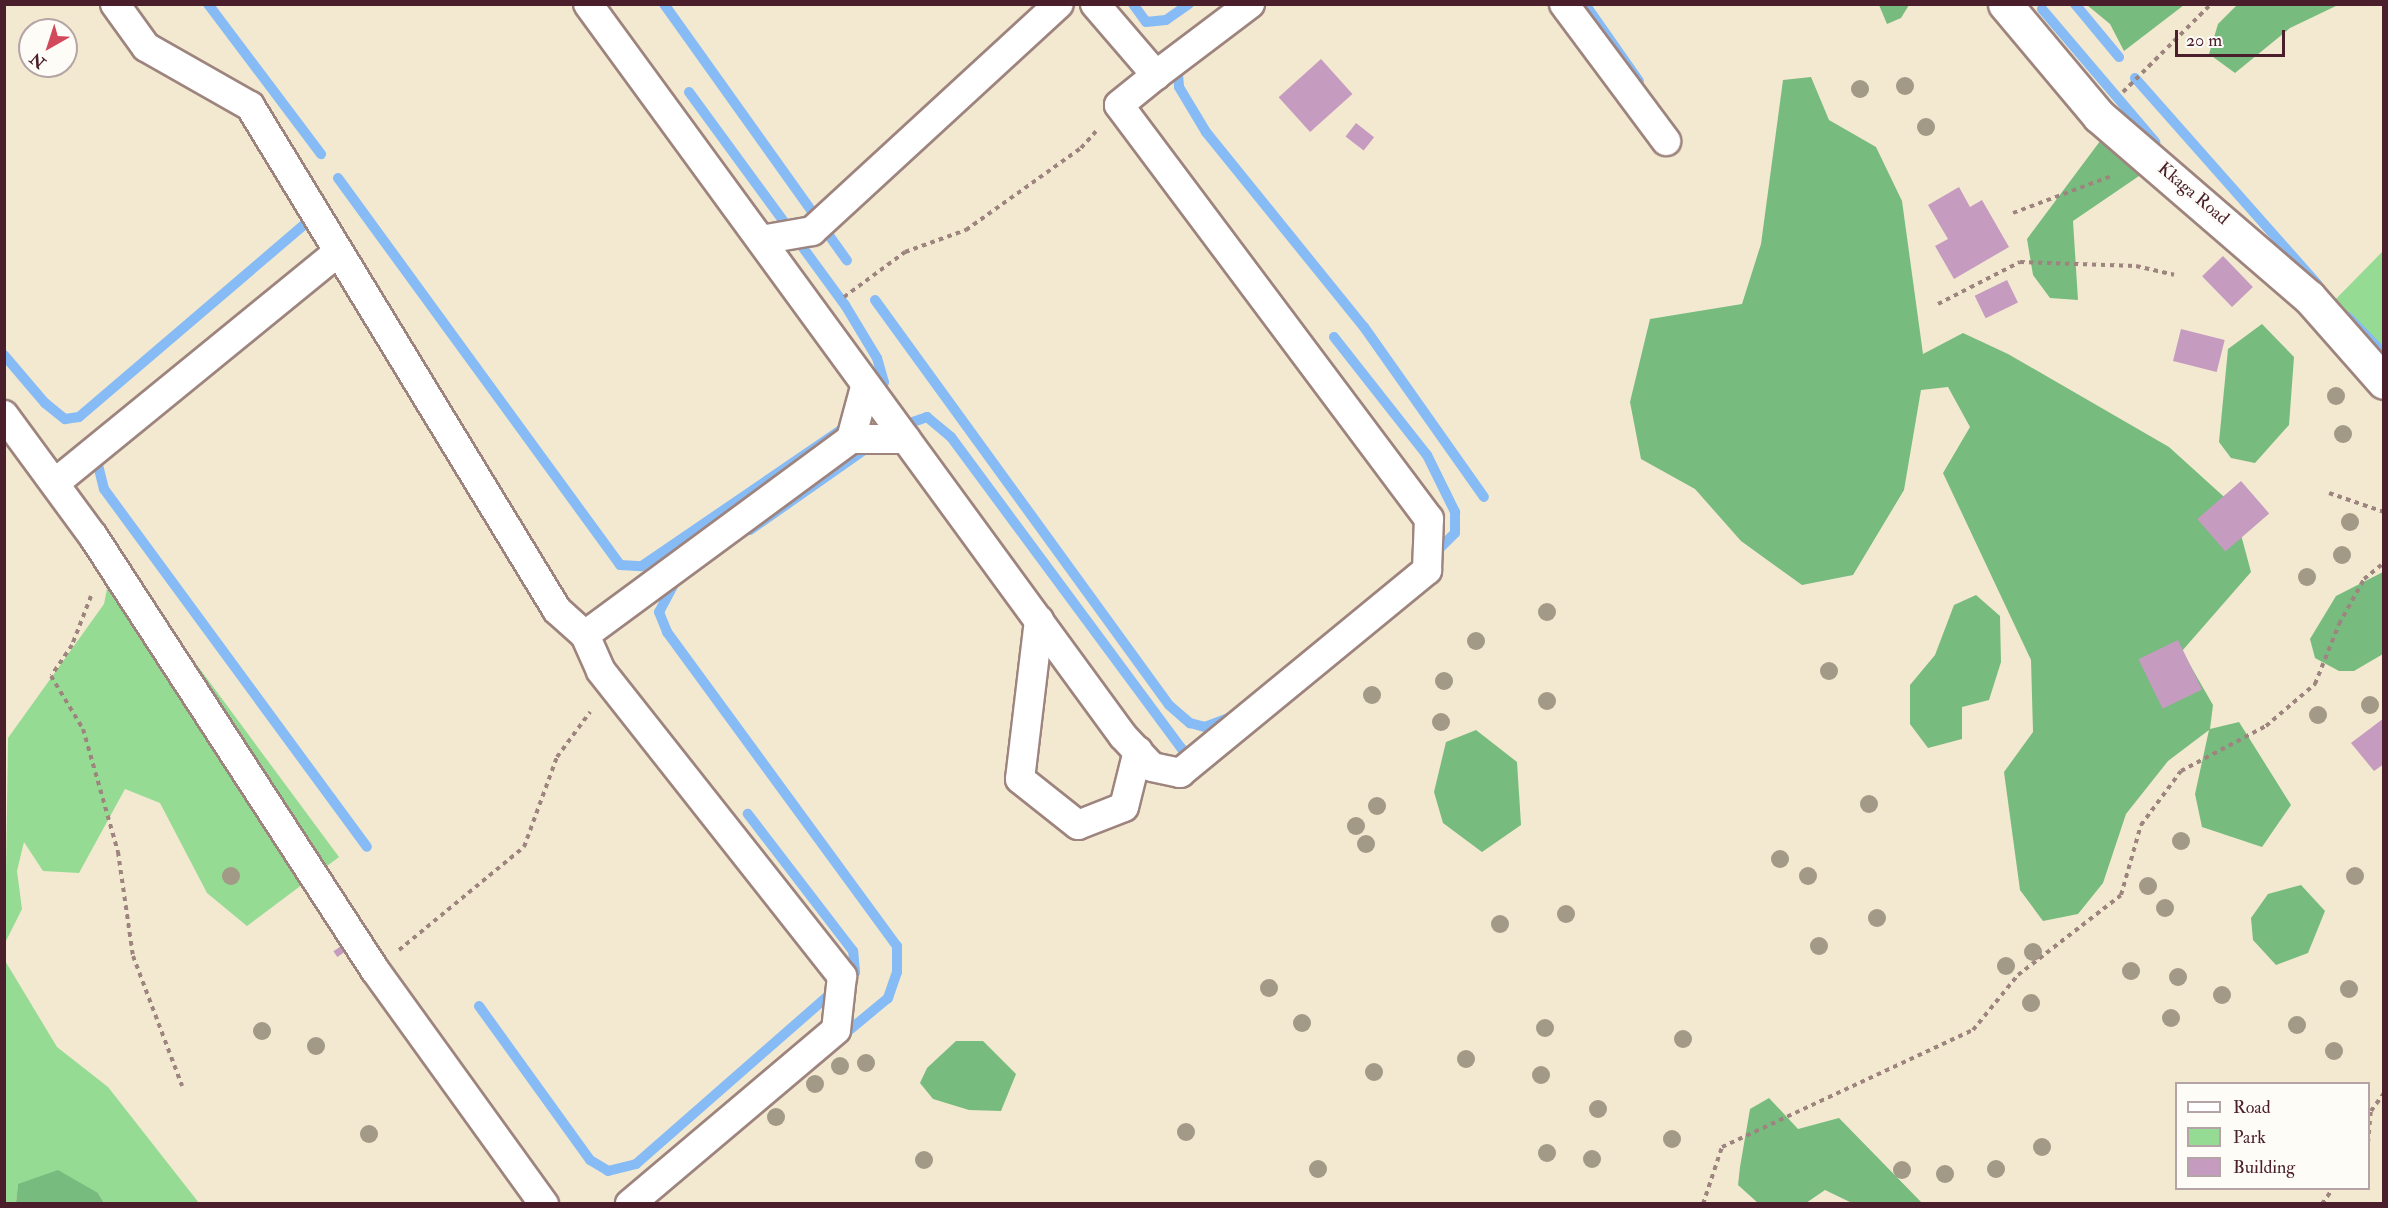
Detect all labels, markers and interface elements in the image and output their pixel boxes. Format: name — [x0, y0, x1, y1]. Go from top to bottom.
north arrow — [18, 18, 78, 78]
scale bar — [2178, 18, 2288, 56]
text: 20 m — [2186, 29, 2222, 52]
text: N — [26, 48, 50, 73]
street label: Kkaga Road — [2153, 158, 2233, 230]
legend — [2175, 1082, 2370, 1190]
text: Road — [2233, 1096, 2271, 1119]
text: Park — [2233, 1126, 2266, 1149]
text: Building — [2233, 1156, 2295, 1179]

